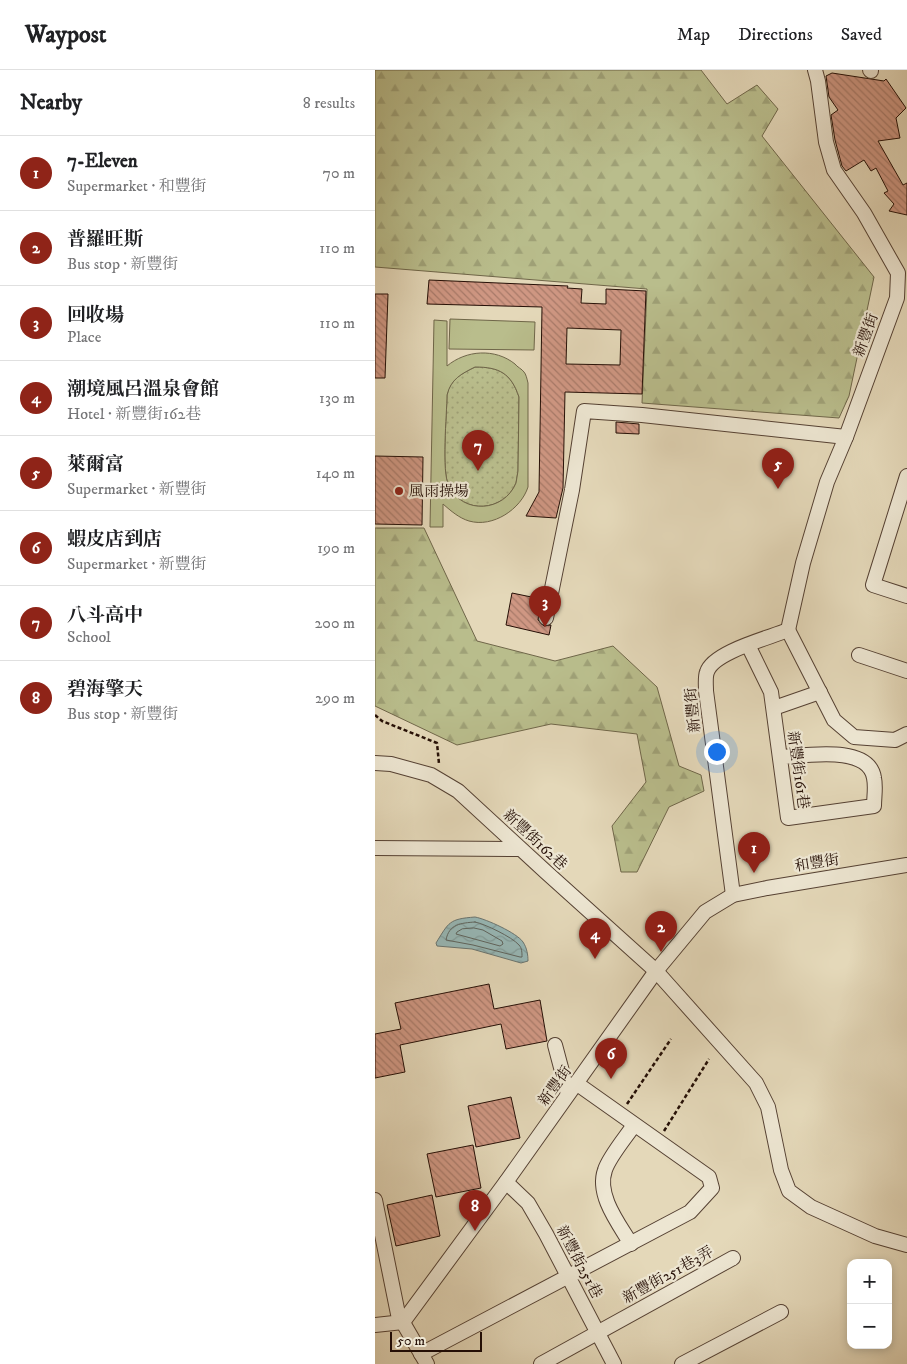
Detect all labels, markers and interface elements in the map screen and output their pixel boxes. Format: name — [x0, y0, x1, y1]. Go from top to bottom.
text: Waypost — [25, 20, 106, 50]
text: Map — [677, 24, 710, 46]
text: Directions — [738, 24, 813, 46]
text: Saved — [841, 24, 882, 46]
text: Nearby — [20, 90, 82, 116]
text: 8 results — [303, 93, 355, 113]
text: 7-Eleven — [67, 150, 138, 173]
text: 1 — [33, 163, 39, 183]
text: 70 m — [323, 163, 355, 183]
text: Supermarket · 和豐街 — [67, 176, 207, 196]
text: 普羅旺斯 — [67, 228, 143, 251]
text: 2 — [32, 238, 40, 258]
text: 110 m — [319, 238, 355, 258]
text: Bus stop · 新豐街 — [67, 254, 179, 274]
text: 回收場 — [67, 304, 124, 327]
street label: 新豐街 — [849, 311, 883, 359]
text: 3 — [33, 313, 39, 333]
text: 110 m — [319, 313, 355, 333]
text: Place — [67, 327, 101, 347]
text: 潮境風呂溫泉會館 — [67, 378, 219, 401]
text: 4 — [31, 388, 41, 408]
text: 130 m — [319, 388, 355, 408]
text: Hotel · 新豐街162巷 — [67, 404, 201, 424]
pin: 7 — [462, 430, 494, 471]
pin: 5 — [762, 448, 794, 489]
text: 萊爾富 — [67, 453, 124, 476]
text: 5 — [32, 463, 40, 483]
text: 140 m — [316, 463, 355, 483]
text: Supermarket · 新豐街 — [67, 479, 207, 499]
place label: 風雨操場 — [409, 482, 469, 501]
marker: 風雨操場 — [393, 485, 405, 497]
text: 蝦皮店到店 — [67, 528, 162, 551]
text: 6 — [32, 538, 40, 558]
text: 190 m — [317, 538, 355, 558]
text: Supermarket · 新豐街 — [67, 554, 207, 574]
pin: 3 — [529, 586, 561, 627]
text: 八斗高中 — [67, 604, 143, 627]
text: 7 — [32, 613, 40, 633]
text: 200 m — [314, 613, 355, 633]
text: School — [67, 627, 111, 647]
text: 碧海擎天 — [67, 678, 143, 701]
street label: 新豐街 — [681, 687, 705, 733]
text: 8 — [32, 688, 40, 708]
text: 290 m — [315, 688, 355, 708]
text: Bus stop · 新豐街 — [67, 704, 179, 724]
street label: 新豐街161巷 — [783, 730, 813, 810]
your location — [704, 739, 730, 765]
street label: 新豐街162巷 — [499, 806, 571, 874]
pin: 1 — [738, 832, 770, 873]
street label: 和豐街 — [793, 850, 841, 876]
pin: 2 — [645, 911, 677, 952]
pin: 4 — [579, 918, 611, 959]
pin: 6 — [595, 1038, 627, 1079]
street label: 新豐街 — [534, 1062, 576, 1110]
pin: 8 — [459, 1190, 491, 1231]
street label: 新豐街251巷 — [552, 1222, 606, 1302]
street label: 新豐街251巷3弄 — [619, 1242, 717, 1308]
map controls — [847, 1259, 892, 1349]
button: + — [847, 1259, 892, 1304]
button: − — [847, 1304, 892, 1349]
scale bar — [390, 1329, 483, 1352]
text: 50 m — [397, 1332, 425, 1350]

